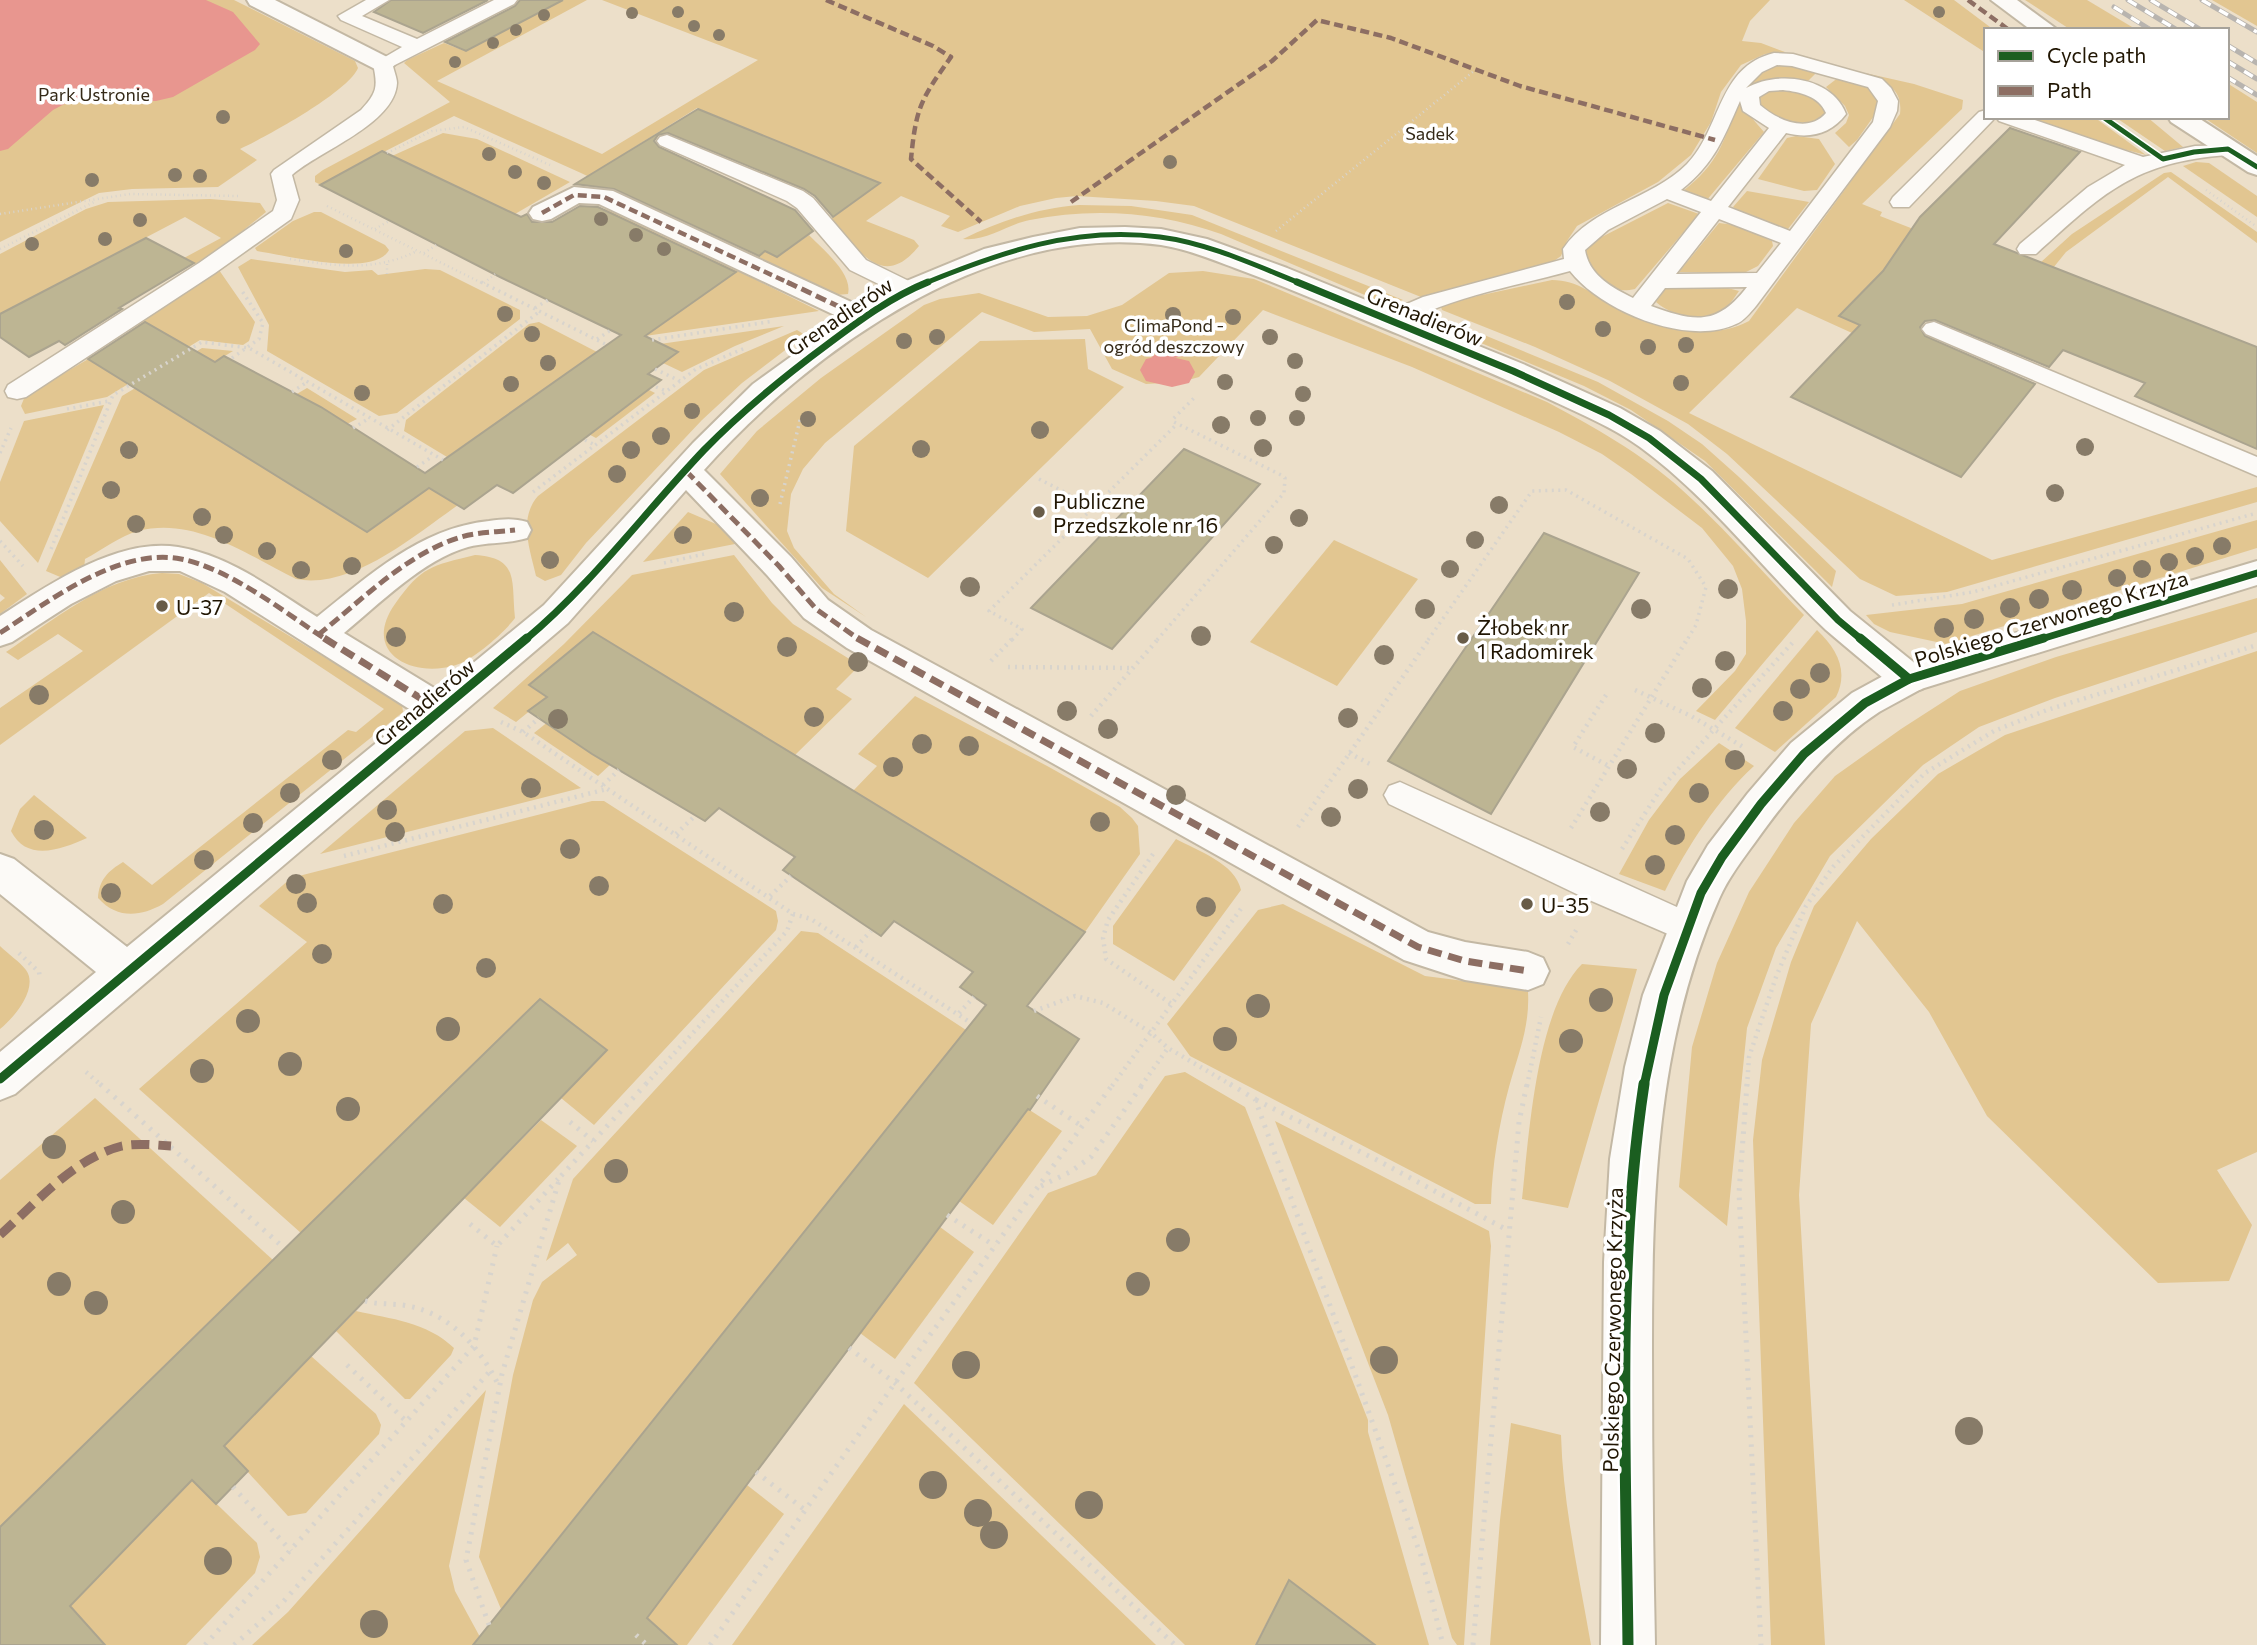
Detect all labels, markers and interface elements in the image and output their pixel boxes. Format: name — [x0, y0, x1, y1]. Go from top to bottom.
legend — [1984, 28, 2229, 119]
text: Cycle path — [2047, 42, 2146, 67]
text: Path — [2047, 77, 2092, 102]
park label: Park Ustronie — [38, 83, 150, 105]
park label: Sadek — [1405, 122, 1455, 144]
street label: Grenadierów — [781, 271, 897, 361]
street label: Grenadierów — [1363, 281, 1487, 351]
park label: ClimaPond - ogród deszczowy — [1104, 314, 1244, 357]
place label: Publiczne Przedszkole nr 16 — [1053, 488, 1218, 537]
marker: Publiczne Przedszkole nr 16 — [1031, 504, 1047, 520]
street label: Polskiego Czerwonego Krzyża — [1911, 564, 2191, 672]
place label: U-37 — [176, 594, 223, 619]
marker: U-37 — [154, 598, 170, 614]
place label: Żłobek nr 1 Radomirek — [1477, 614, 1594, 663]
marker: Żłobek nr 1 Radomirek — [1455, 630, 1471, 646]
street label: Grenadierów — [369, 653, 479, 751]
place label: U-35 — [1541, 892, 1589, 917]
marker: U-35 — [1519, 896, 1535, 912]
street label: Polskiego Czerwonego Krzyża — [1597, 1187, 1627, 1473]

